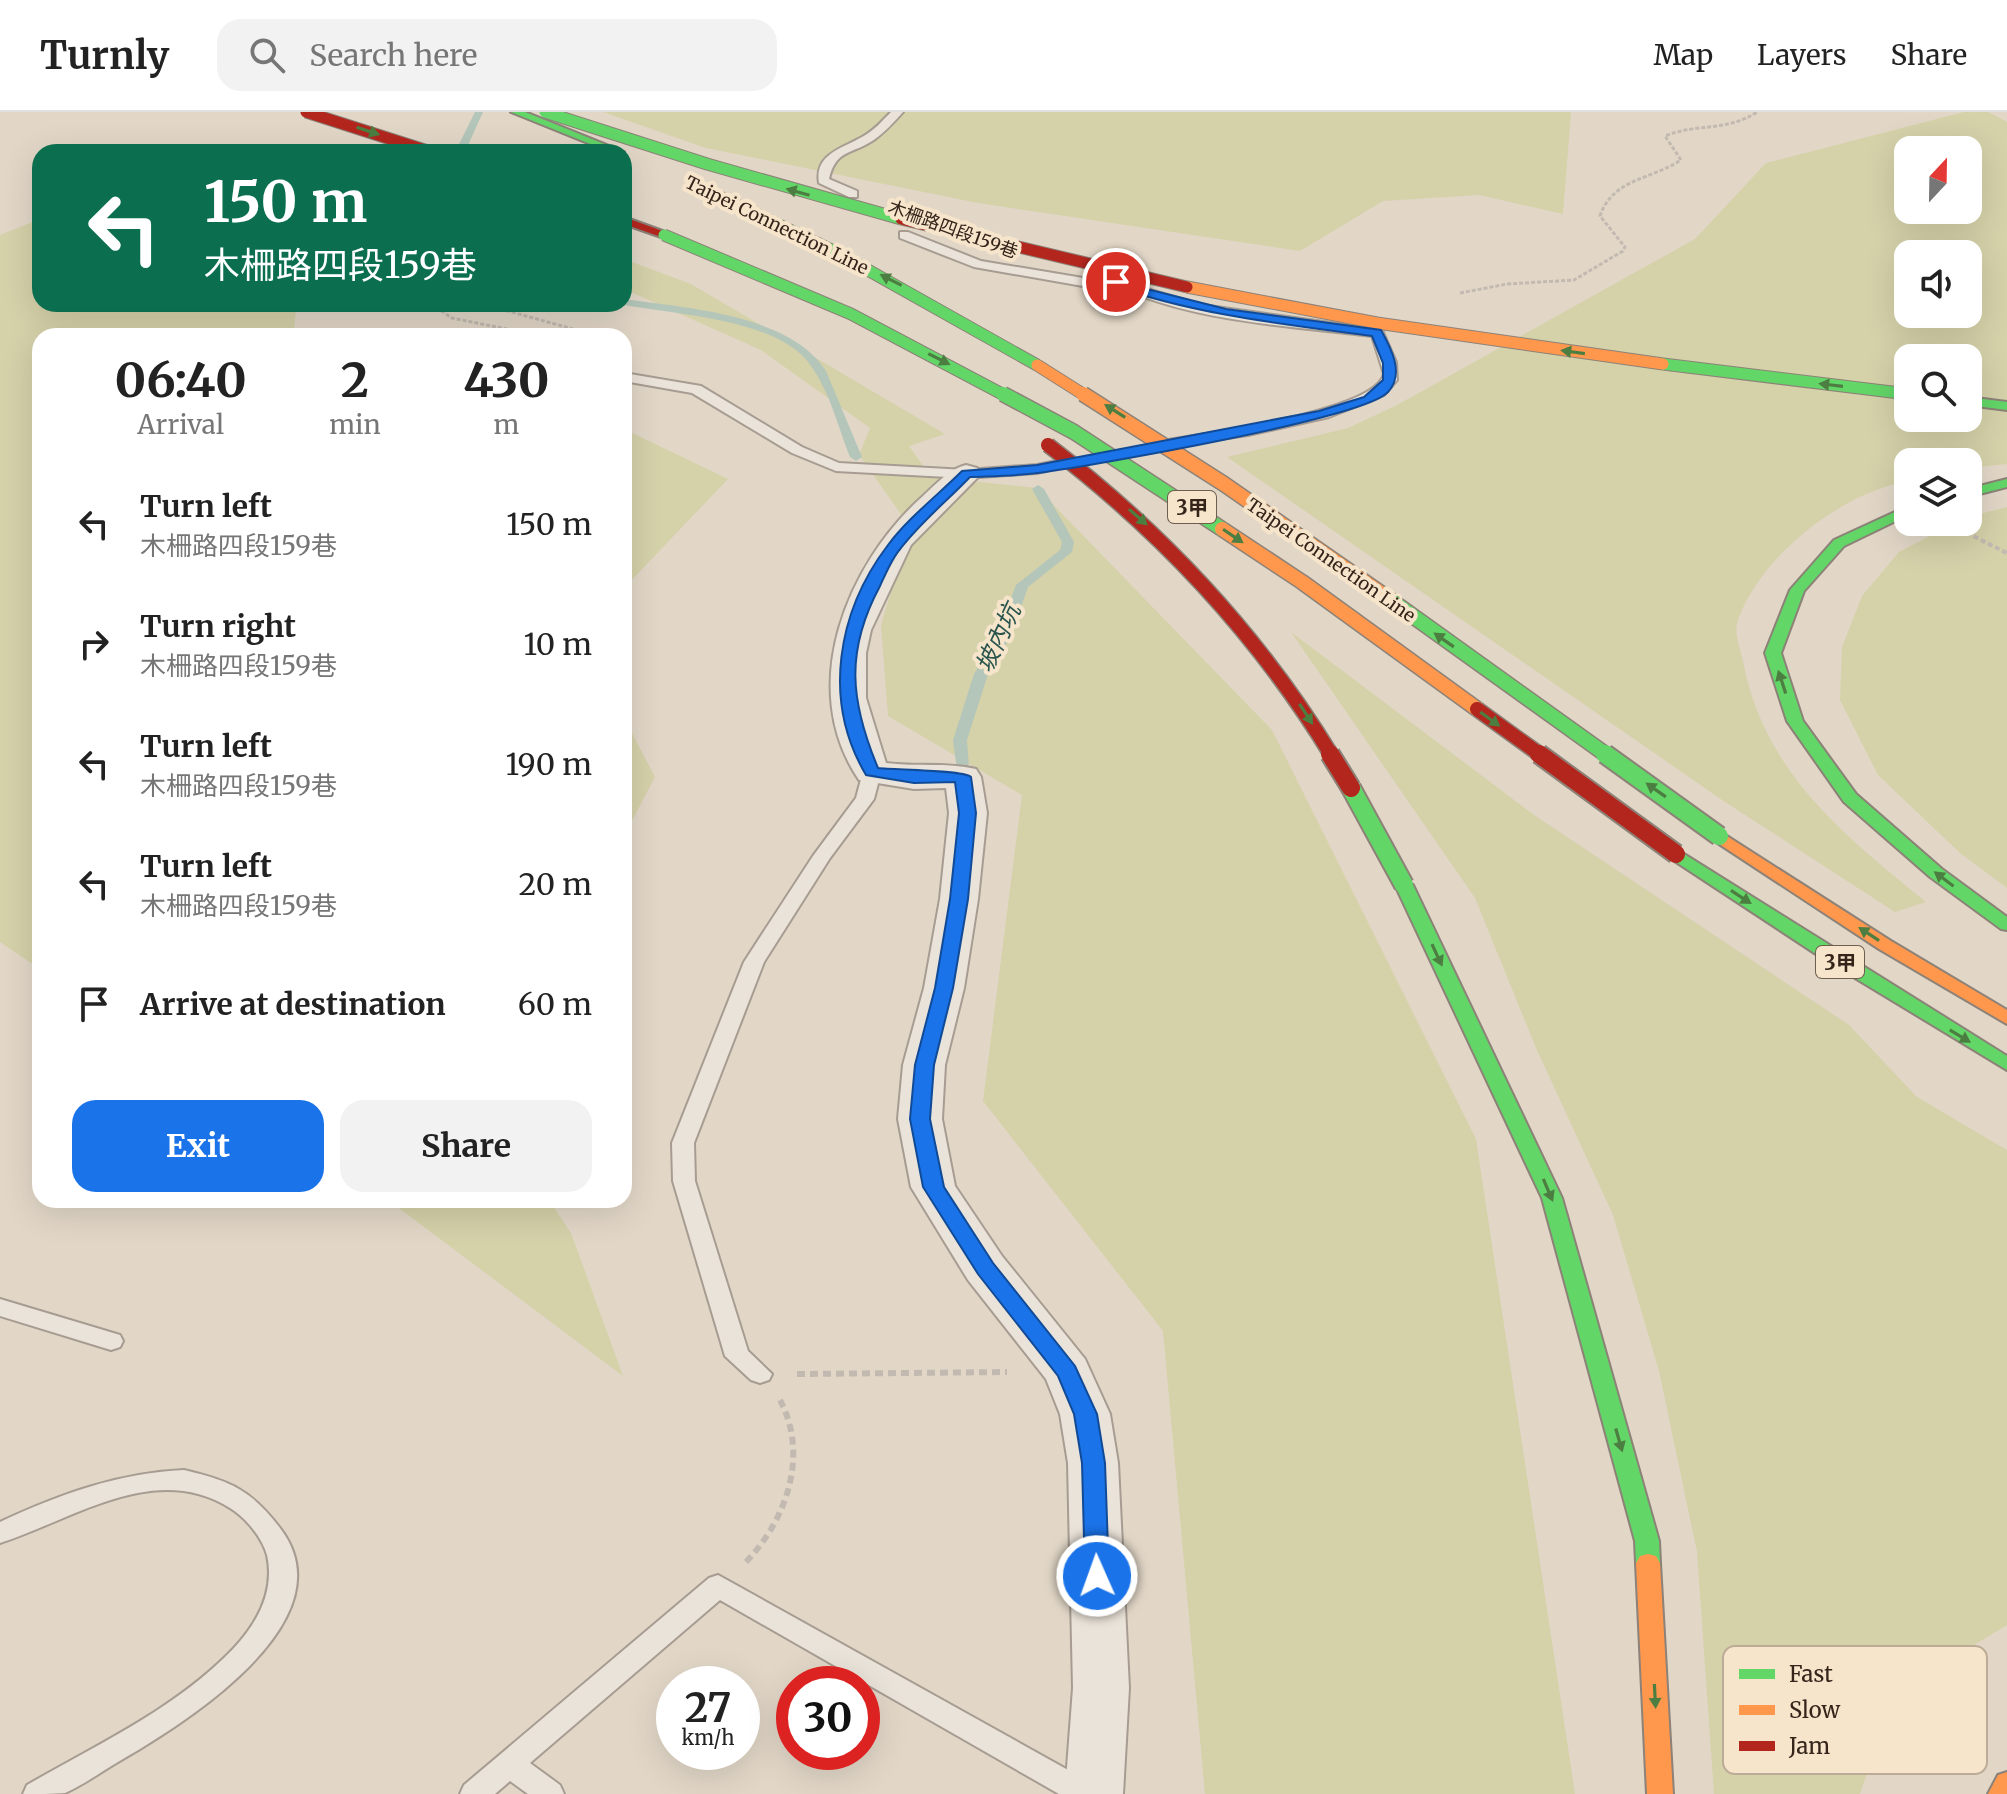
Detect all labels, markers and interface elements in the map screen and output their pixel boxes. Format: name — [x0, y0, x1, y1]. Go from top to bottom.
search box — [217, 19, 777, 91]
text: Turnly — [40, 32, 169, 79]
icon: search — [245, 33, 289, 77]
text: Search here — [309, 36, 478, 74]
text: Map — [1653, 37, 1713, 73]
text: Layers — [1757, 37, 1846, 73]
text: Share — [1890, 37, 1967, 73]
one-way arrow — [357, 126, 381, 138]
north arrow — [1894, 136, 1982, 224]
map controls — [1894, 136, 1982, 536]
text: 150 m — [204, 167, 367, 237]
street label: Taipei Connection Line — [682, 171, 872, 279]
icon: left — [72, 176, 176, 280]
one-way arrow — [785, 186, 810, 198]
street label: 木柵路四段159巷 — [885, 195, 1021, 263]
button: sound — [1894, 240, 1982, 328]
text: 木柵路四段159巷 — [204, 243, 477, 288]
pin — [1082, 248, 1150, 316]
icon: arrive — [1094, 260, 1138, 304]
one-way arrow — [880, 273, 903, 286]
button: search — [1894, 344, 1982, 432]
one-way arrow — [1560, 345, 1585, 358]
text: 06:40 — [115, 350, 247, 410]
text: 2 — [341, 350, 369, 410]
text: 430 — [463, 350, 549, 410]
one-way arrow — [927, 352, 950, 365]
one-way arrow — [1818, 378, 1843, 391]
one-way arrow — [1105, 404, 1126, 419]
text: Arrival — [137, 408, 224, 441]
text: min — [329, 408, 381, 441]
text: m — [493, 408, 519, 441]
button: layers — [1894, 448, 1982, 536]
text: Turn left — [140, 487, 272, 525]
road number: 3甲 — [1168, 491, 1216, 523]
street label: Taipei Connection Line — [1242, 493, 1420, 627]
icon: left — [72, 502, 116, 546]
text: 150 m — [506, 505, 592, 543]
one-way arrow — [1128, 508, 1148, 525]
one-way arrow — [1223, 528, 1244, 543]
text: 木柵路四段159巷 — [140, 529, 337, 562]
water label: 坡內坑 — [969, 596, 1029, 677]
text: Turn right — [140, 607, 296, 645]
icon: right — [72, 622, 116, 666]
text: 10 m — [524, 625, 592, 663]
one-way arrow — [1433, 633, 1454, 648]
text: 木柵路四段159巷 — [140, 649, 337, 682]
one-way arrow — [1776, 669, 1788, 693]
one-way arrow — [1298, 704, 1313, 725]
one-way arrow — [1480, 711, 1501, 726]
text: Turn left — [140, 727, 272, 765]
icon: left — [72, 742, 116, 786]
text: 190 m — [505, 745, 592, 783]
text: 木柵路四段159巷 — [140, 769, 337, 802]
one-way arrow — [1645, 783, 1666, 799]
text: Turn left — [140, 847, 272, 885]
icon: left — [72, 862, 116, 906]
text: 20 m — [519, 865, 592, 903]
one-way arrow — [1934, 871, 1954, 887]
text: 木柵路四段159巷 — [140, 889, 337, 922]
one-way arrow — [1730, 889, 1751, 904]
one-way arrow — [1858, 927, 1879, 942]
one-way arrow — [1430, 944, 1444, 967]
road number: 3甲 — [1816, 946, 1864, 978]
icon: arrive — [72, 982, 116, 1026]
text: Arrive at destination — [140, 985, 446, 1023]
text: 60 m — [518, 985, 592, 1023]
one-way arrow — [1950, 1028, 1971, 1043]
button: Exit — [72, 1100, 324, 1192]
button: Share — [340, 1100, 592, 1192]
one-way arrow — [1541, 1179, 1554, 1202]
one-way arrow — [1613, 1429, 1626, 1453]
position arrow — [1055, 1534, 1139, 1618]
legend — [1723, 1646, 1987, 1774]
text: Fast — [1789, 1660, 1833, 1688]
speed limit sign: 30 — [776, 1666, 880, 1770]
text: 27 — [685, 1683, 731, 1733]
one-way arrow — [1649, 1684, 1662, 1709]
text: Slow — [1789, 1696, 1840, 1724]
text: km/h — [682, 1725, 734, 1750]
text: Jam — [1788, 1732, 1830, 1760]

